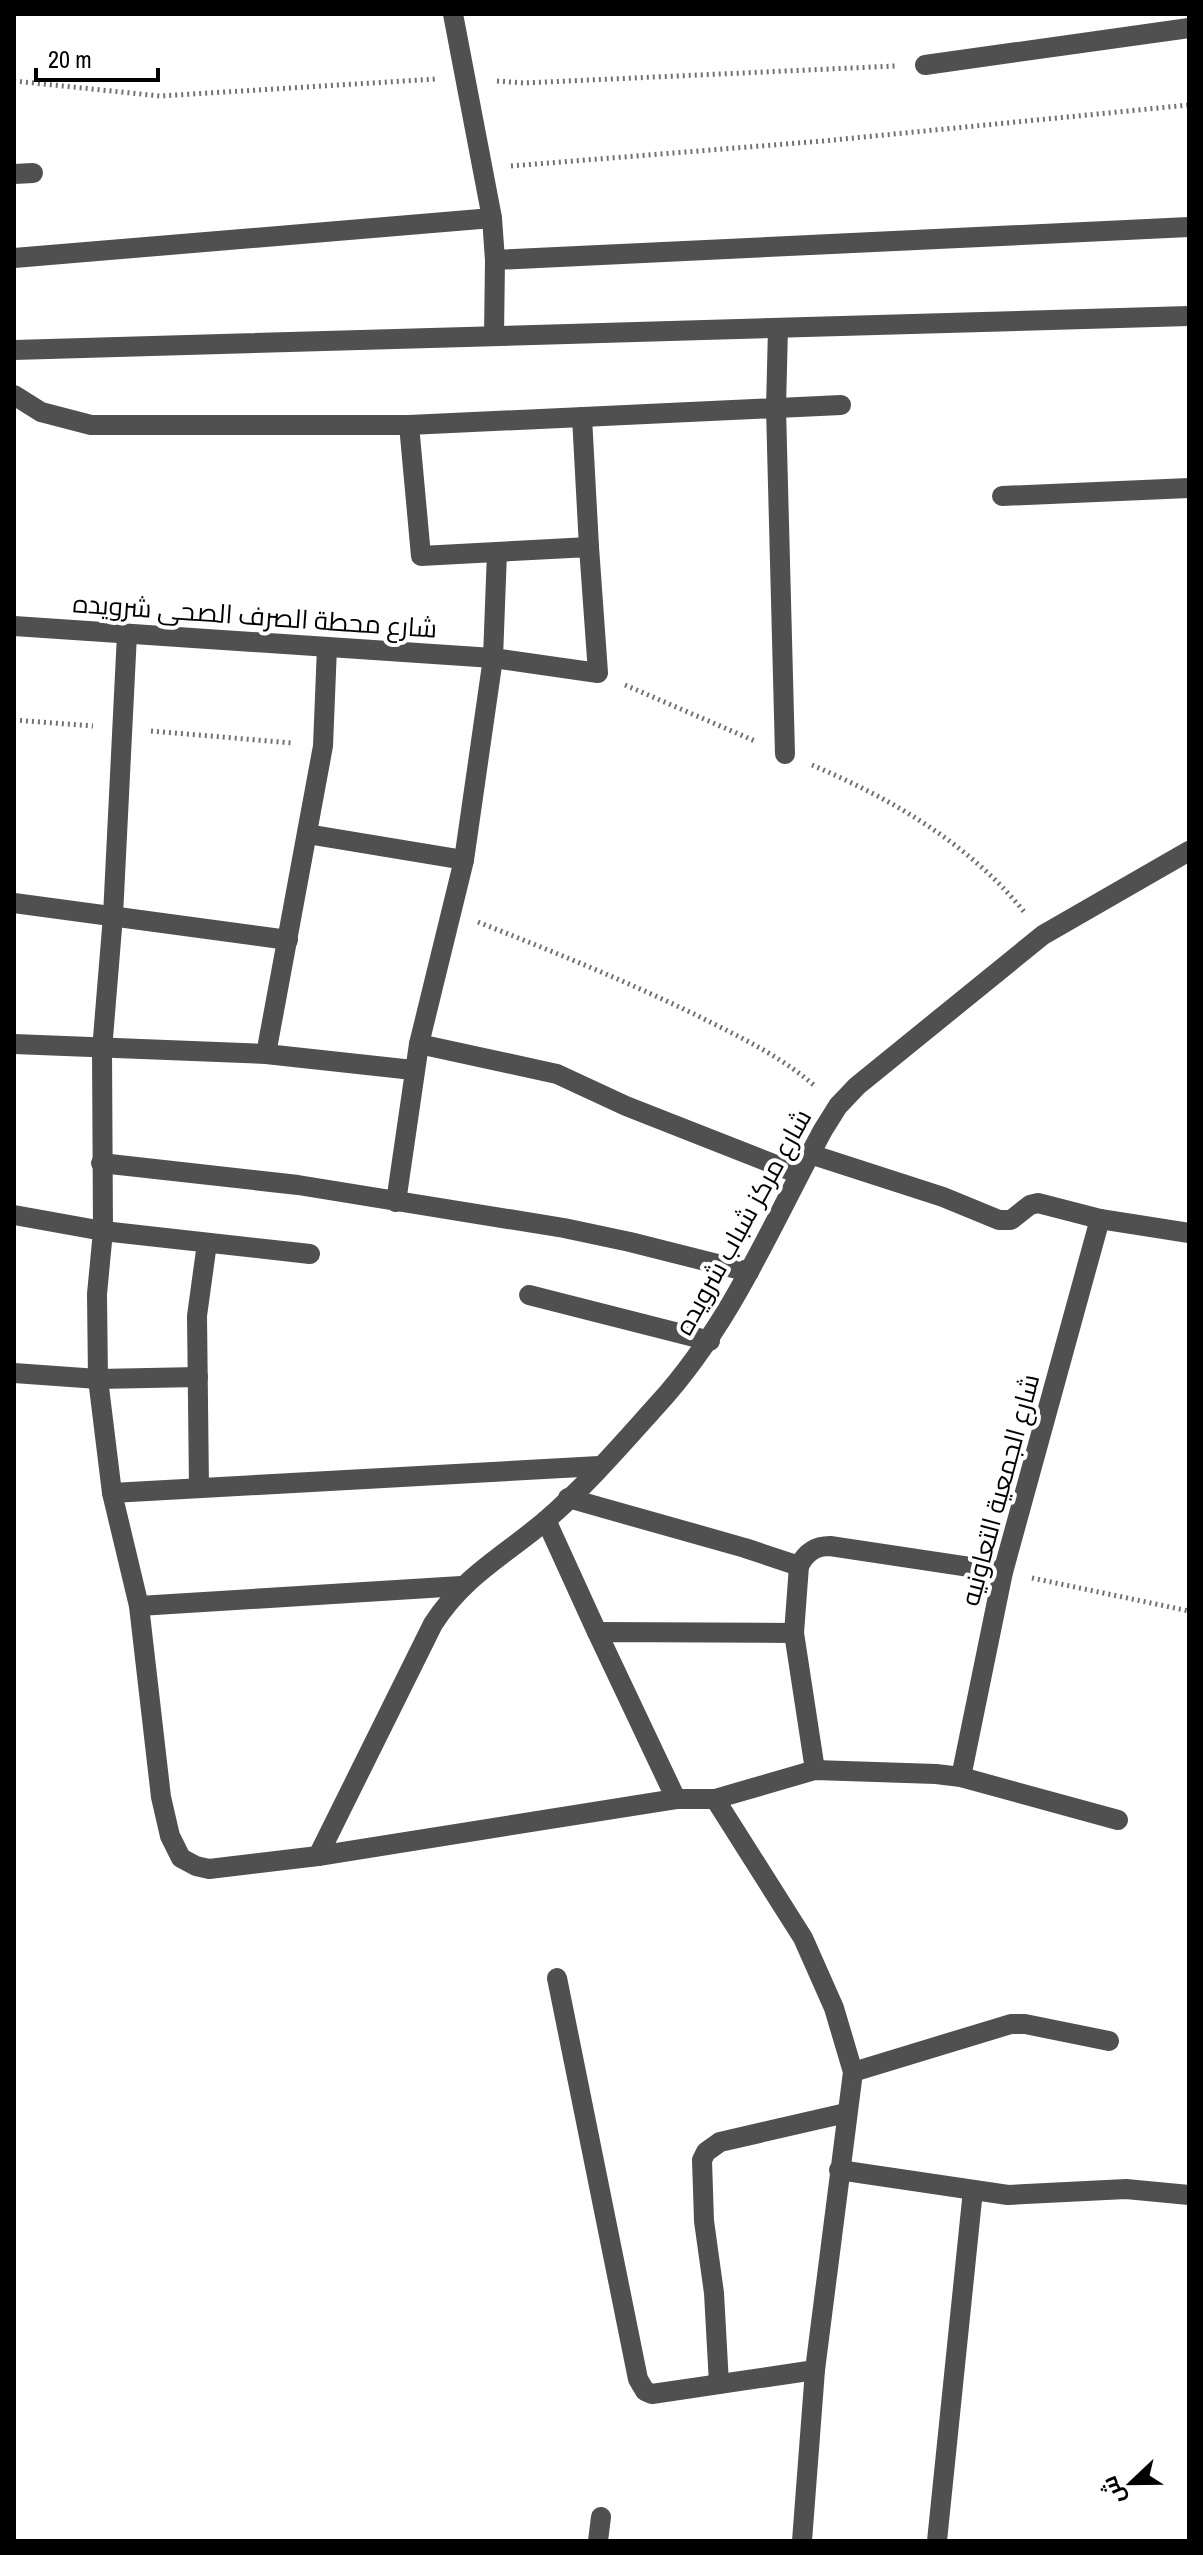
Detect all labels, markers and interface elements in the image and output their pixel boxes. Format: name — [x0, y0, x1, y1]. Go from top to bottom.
scale bar — [36, 32, 158, 82]
text: 20 m — [48, 43, 92, 75]
street label: شارع محطة الصرف الصحى شرويده — [72, 585, 438, 646]
street label: شارع مركز شباب شرويده — [666, 1103, 819, 1341]
street label: شارع الجمعية التعاونيه — [952, 1370, 1047, 1610]
north arrow — [1091, 2443, 1171, 2523]
text: ش — [1093, 2472, 1132, 2509]

